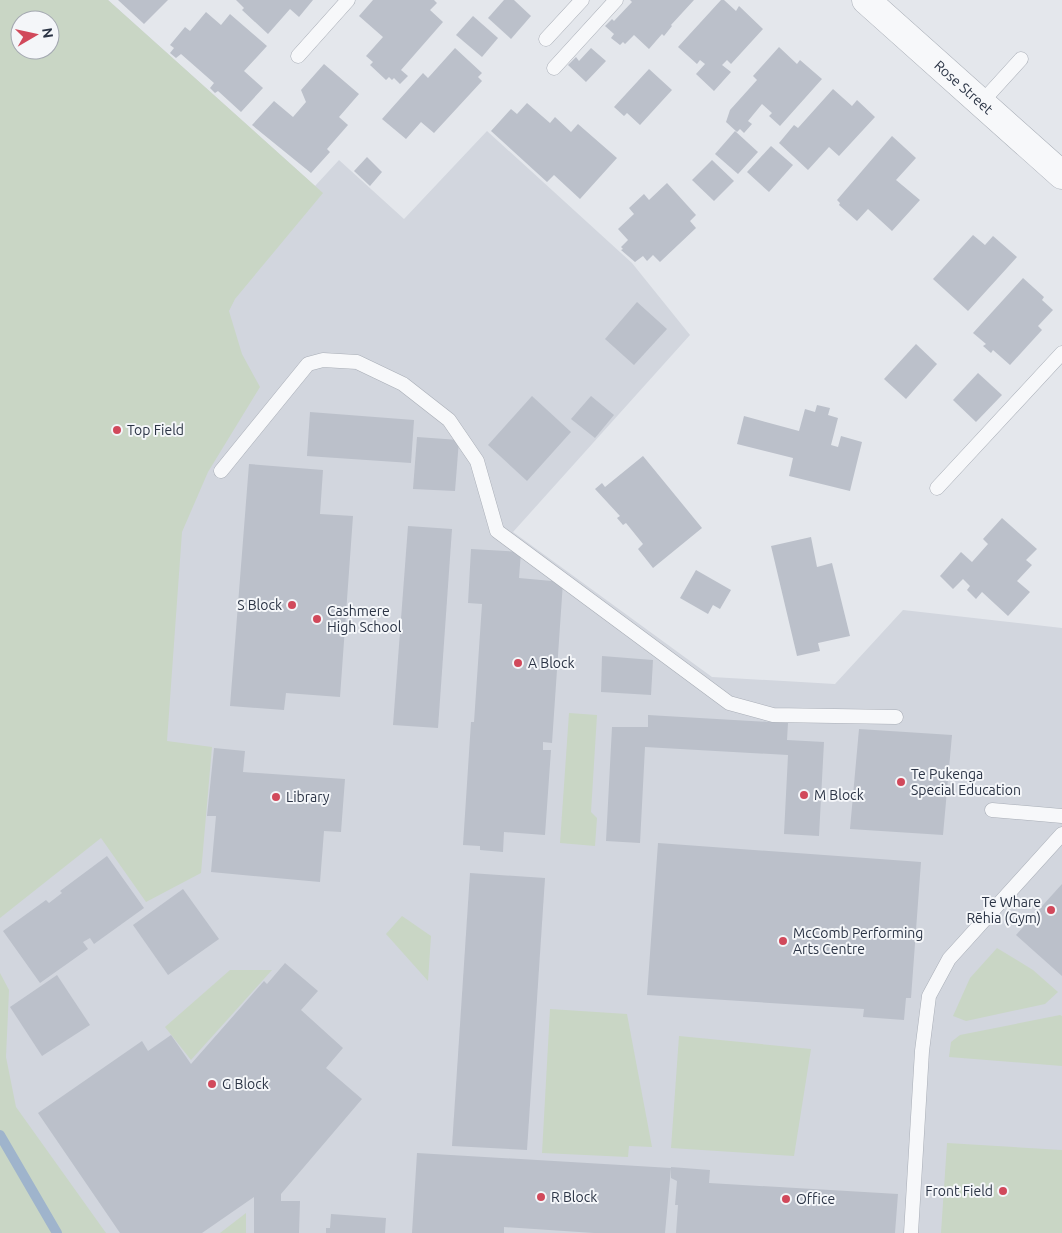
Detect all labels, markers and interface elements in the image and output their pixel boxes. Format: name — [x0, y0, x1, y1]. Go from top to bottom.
north arrow — [10, 10, 60, 60]
text: N — [39, 27, 57, 39]
street label: Rose Street — [931, 57, 997, 118]
place label: Top Field — [127, 422, 184, 438]
marker: Top Field — [111, 424, 123, 436]
place label: S Block — [237, 597, 282, 613]
marker: S Block — [286, 599, 298, 611]
place label: Cashmere High School — [327, 603, 402, 635]
marker: Cashmere High School — [311, 613, 323, 625]
place label: A Block — [528, 655, 575, 671]
marker: A Block — [512, 657, 524, 669]
place label: Te Pukenga Special Education — [911, 766, 1021, 798]
marker: Te Pukenga Special Education — [895, 776, 907, 788]
place label: M Block — [814, 787, 864, 803]
place label: Library — [286, 789, 330, 805]
marker: M Block — [798, 789, 810, 801]
marker: Library — [270, 791, 282, 803]
place label: Te Whare Rēhia (Gym) — [966, 894, 1041, 926]
marker: Te Whare Rēhia (Gym) — [1045, 904, 1057, 916]
place label: McComb Performing Arts Centre — [793, 925, 923, 957]
marker: McComb Performing Arts Centre — [777, 935, 789, 947]
place label: G Block — [222, 1076, 269, 1092]
marker: G Block — [206, 1078, 218, 1090]
place label: Front Field — [925, 1183, 993, 1199]
marker: Front Field — [997, 1185, 1009, 1197]
place label: R Block — [551, 1189, 597, 1205]
marker: R Block — [535, 1191, 547, 1203]
place label: Office — [796, 1191, 835, 1207]
marker: Office — [780, 1193, 792, 1205]

